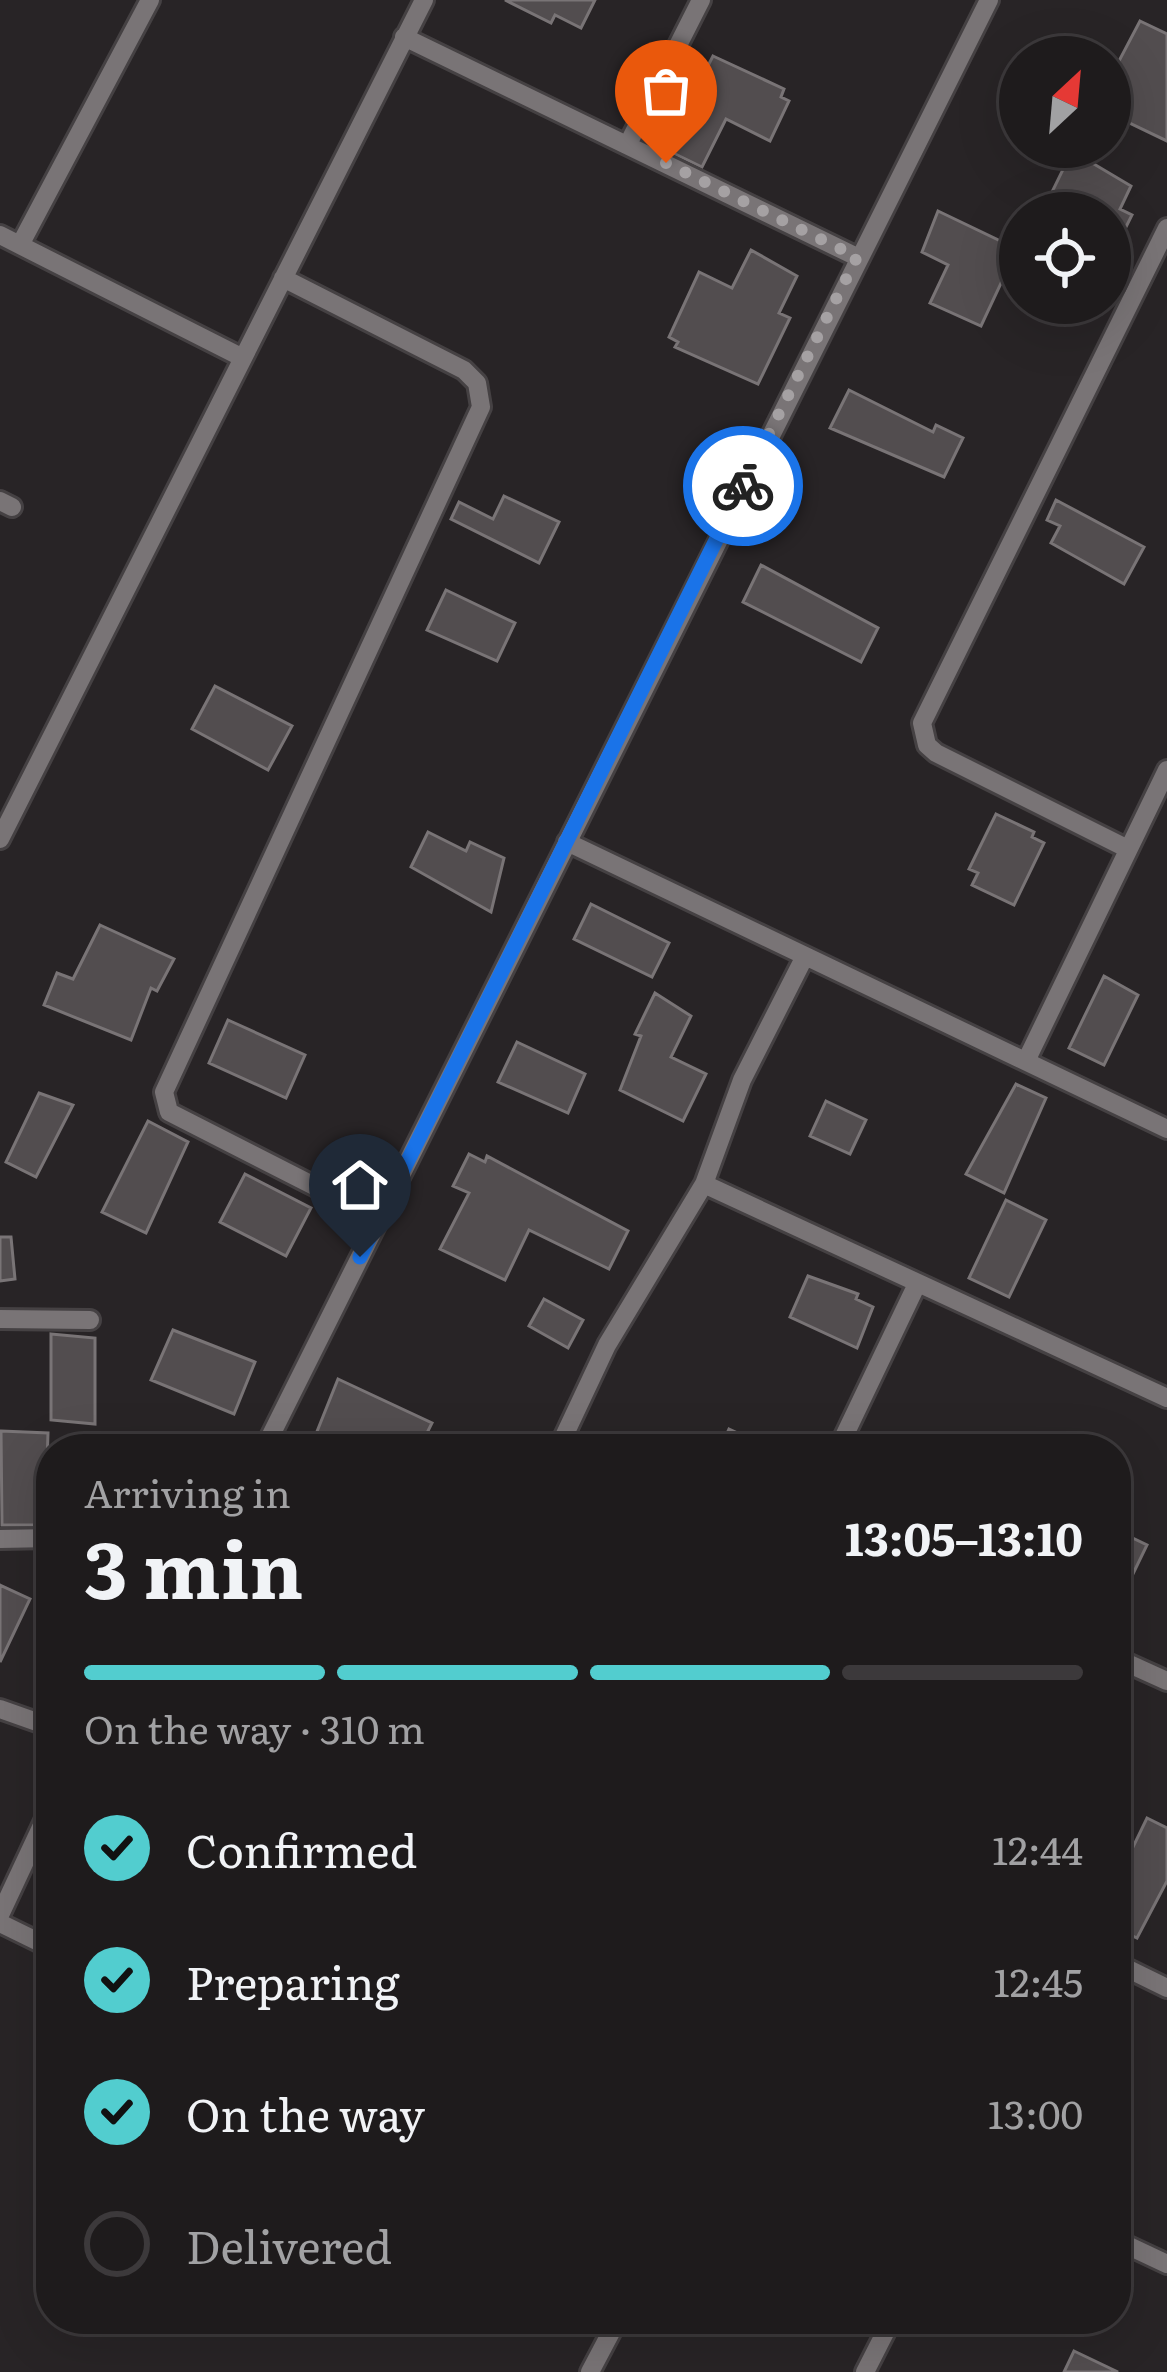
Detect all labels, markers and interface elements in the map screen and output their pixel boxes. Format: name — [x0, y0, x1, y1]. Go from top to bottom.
north arrow — [999, 36, 1131, 168]
map controls — [999, 36, 1131, 324]
pin — [615, 40, 717, 163]
icon: bag — [633, 58, 699, 124]
button: locate — [999, 192, 1131, 324]
courier — [683, 426, 803, 546]
icon: bike — [710, 453, 776, 519]
pin — [309, 1134, 411, 1257]
icon: home — [327, 1152, 393, 1218]
text: Arriving in — [84, 1462, 291, 1520]
text: 13:05–13:10 — [845, 1503, 1083, 1570]
text: 3 min — [84, 1507, 304, 1623]
text: On the way · 310 m — [84, 1698, 425, 1756]
icon: check — [84, 1815, 150, 1881]
text: Confirmed — [186, 1815, 417, 1882]
text: 12:44 — [992, 1819, 1083, 1877]
icon: check — [84, 1947, 150, 2013]
text: Preparing — [186, 1947, 400, 2014]
text: 12:45 — [994, 1951, 1083, 2009]
icon: check — [84, 2079, 150, 2145]
text: On the way — [186, 2079, 425, 2146]
text: 13:00 — [988, 2083, 1083, 2141]
text: Delivered — [186, 2211, 392, 2278]

